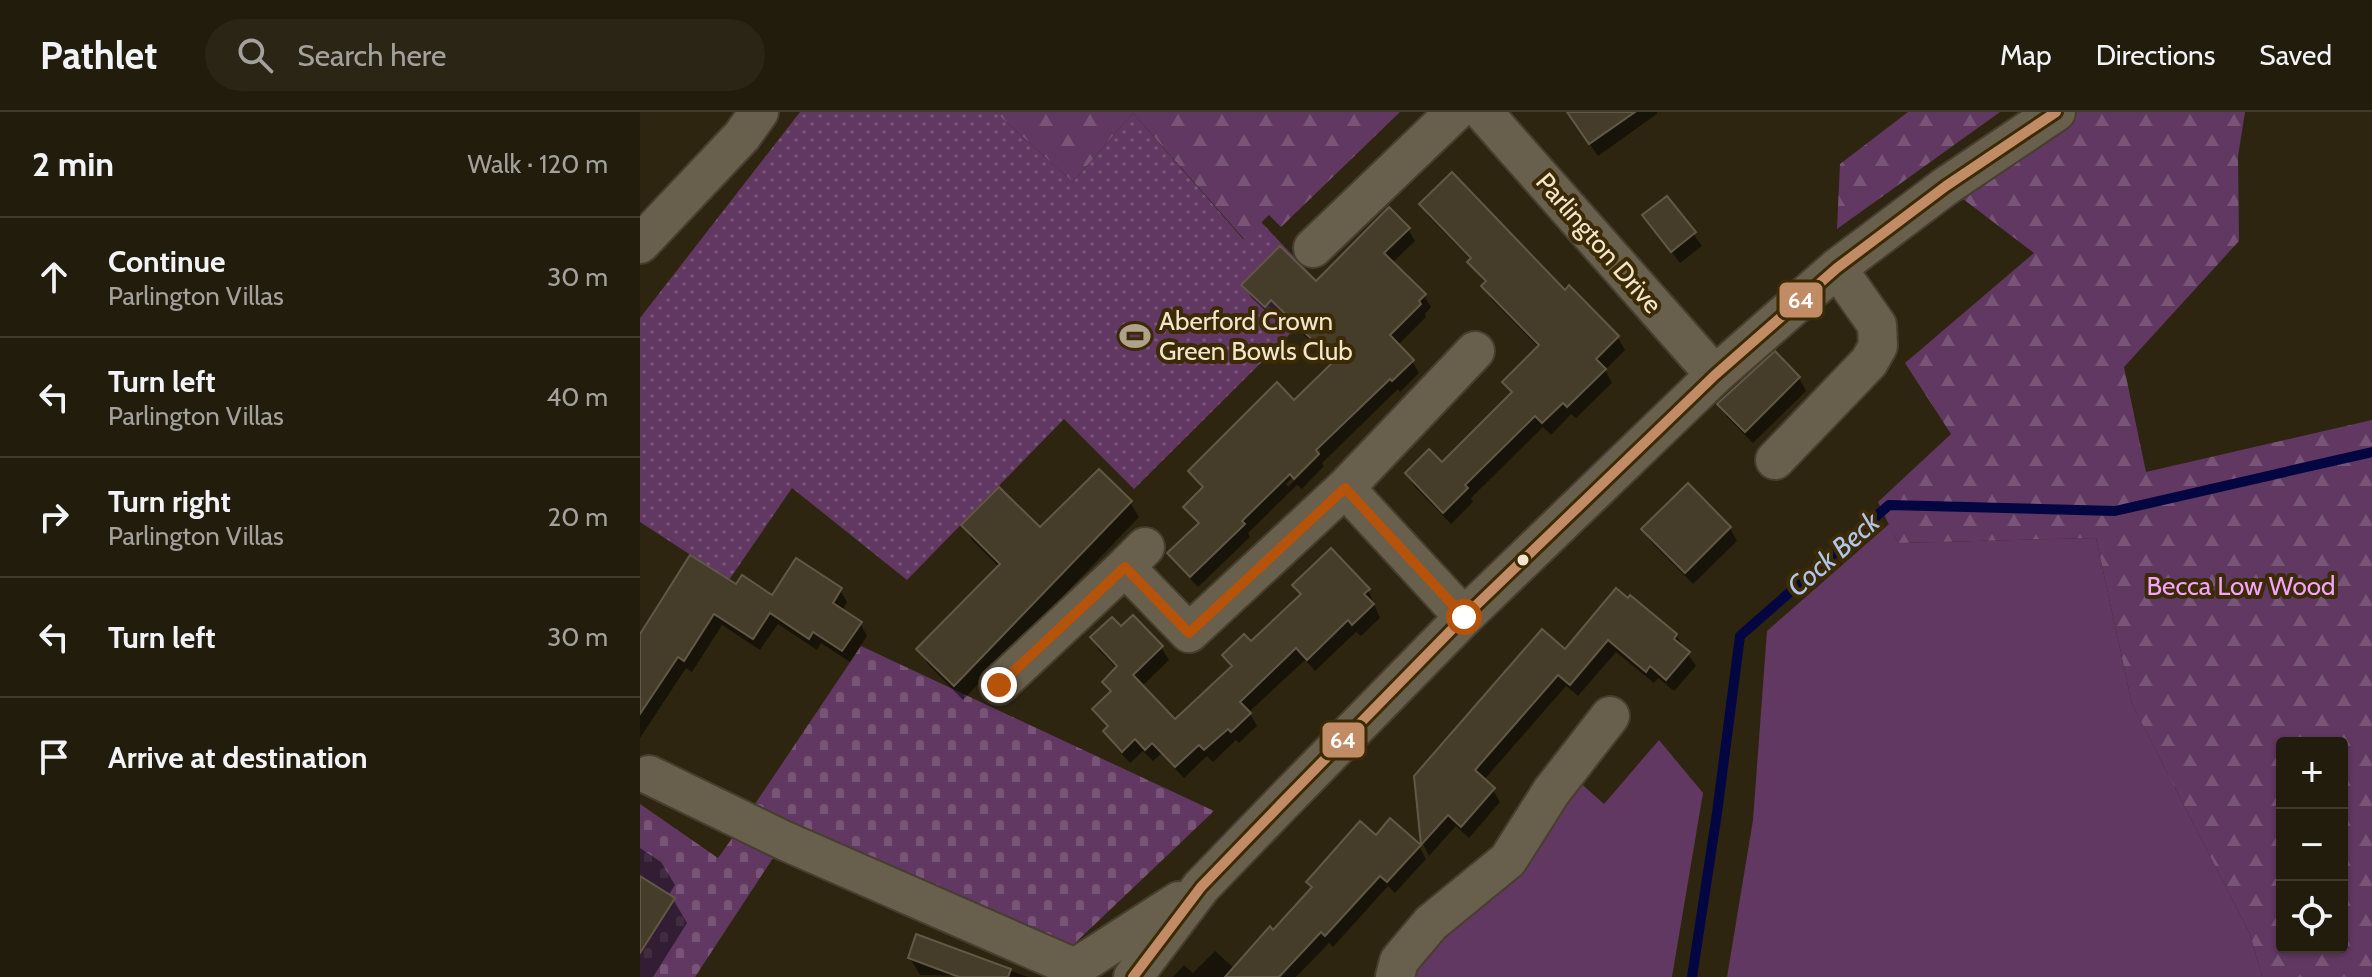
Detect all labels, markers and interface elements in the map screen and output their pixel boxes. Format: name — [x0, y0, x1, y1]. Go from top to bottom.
search box — [205, 19, 765, 91]
text: Pathlet — [40, 32, 157, 79]
icon: search — [233, 33, 277, 77]
text: Search here — [297, 37, 446, 74]
text: Map — [2000, 38, 2052, 72]
text: Directions — [2096, 38, 2215, 72]
text: Saved — [2259, 38, 2332, 72]
text: 2 min — [32, 143, 114, 185]
text: Walk · 120 m — [467, 148, 608, 180]
street label: Parlington Drive — [1529, 166, 1669, 320]
text: Continue — [108, 243, 225, 280]
icon: ahead — [32, 255, 76, 299]
text: 30 m — [547, 261, 608, 293]
text: Parlington Villas — [108, 280, 284, 312]
line badge: 64 — [1778, 281, 1824, 319]
text: 64 — [1788, 287, 1814, 314]
place label: Aberford Crown Green Bowls Club — [1159, 305, 1353, 367]
sports icon: Aberford Crown Green Bowls Club — [1118, 319, 1152, 353]
text: Turn left — [108, 363, 216, 400]
icon: left — [32, 375, 76, 419]
text: 40 m — [546, 381, 608, 413]
text: Parlington Villas — [108, 400, 284, 432]
text: Turn right — [108, 483, 231, 520]
icon: right — [32, 495, 76, 539]
text: 20 m — [548, 501, 608, 533]
water label: Cock Beck — [1780, 504, 1887, 603]
text: Parlington Villas — [108, 520, 284, 552]
unlabelled marker — [1515, 552, 1531, 568]
park label: Becca Low Wood — [2147, 570, 2335, 602]
route start — [1446, 599, 1482, 635]
icon: left — [32, 615, 76, 659]
text: Turn left — [108, 619, 216, 656]
text: 30 m — [547, 621, 608, 653]
route end — [981, 667, 1017, 703]
line badge: 64 — [1321, 721, 1366, 759]
text: 64 — [1330, 727, 1356, 754]
icon: arrive — [32, 735, 76, 779]
map controls — [2276, 737, 2348, 953]
button: + — [2276, 737, 2348, 809]
text: Arrive at destination — [108, 739, 368, 776]
button: − — [2276, 809, 2348, 881]
button: locate — [2276, 881, 2348, 953]

